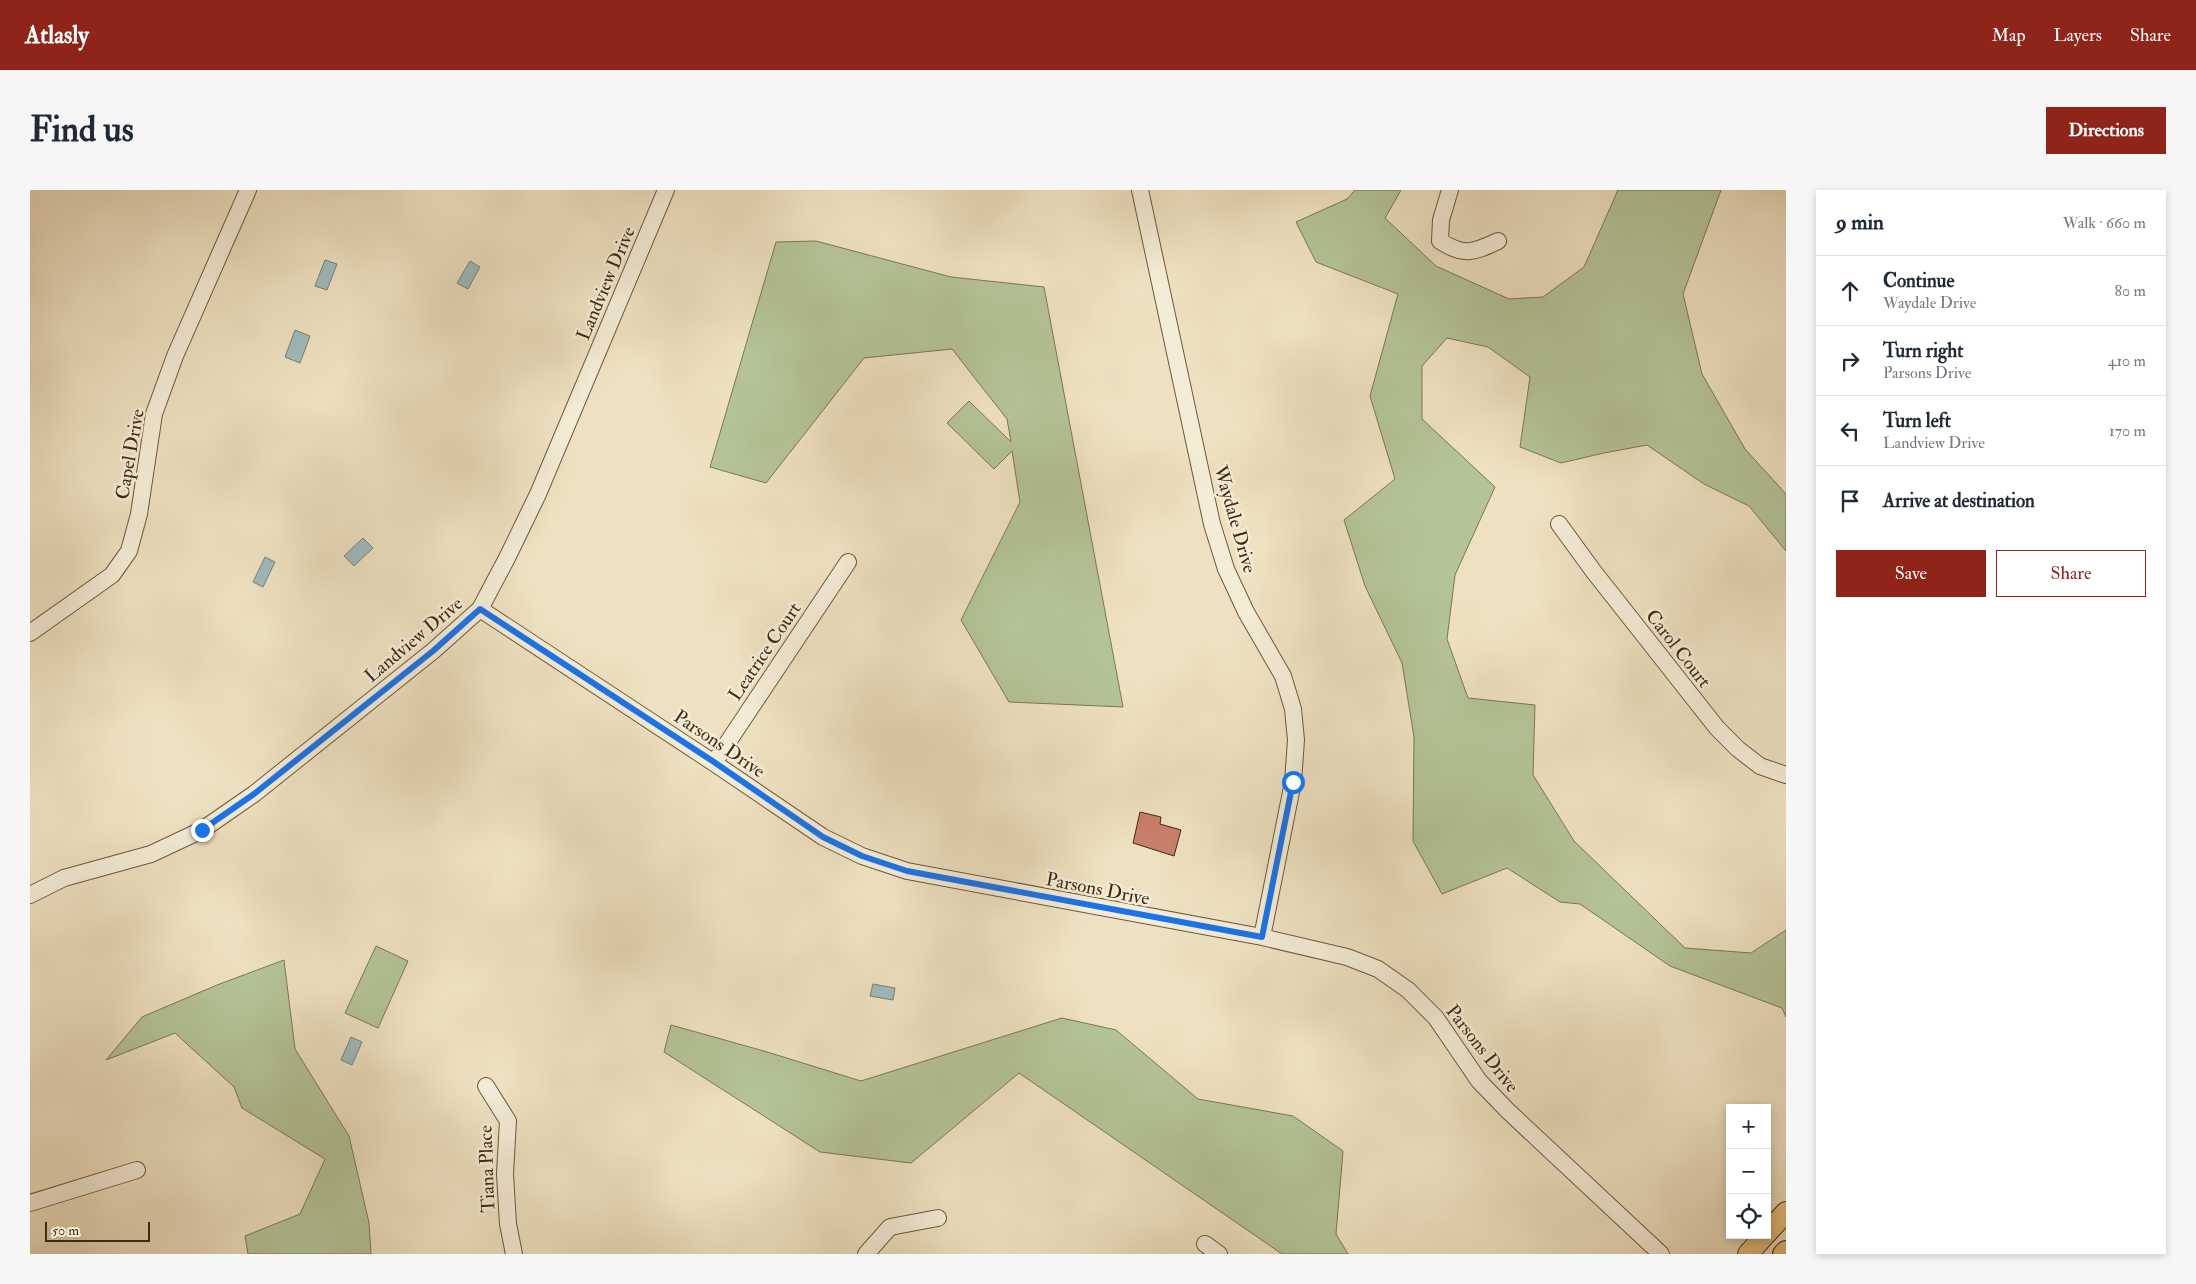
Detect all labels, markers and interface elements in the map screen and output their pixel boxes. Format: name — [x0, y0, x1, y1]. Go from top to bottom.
text: Atlasly — [25, 20, 89, 51]
text: Map — [1992, 24, 2026, 47]
text: Layers — [2054, 24, 2102, 47]
text: Share — [2130, 24, 2171, 47]
button: Directions — [2046, 107, 2166, 154]
text: Find us — [30, 108, 134, 152]
text: 9 min — [1836, 209, 1884, 236]
text: Walk · 660 m — [2063, 213, 2146, 233]
street label: Landview Drive — [571, 223, 641, 344]
text: Continue — [1883, 269, 1954, 293]
icon: ahead — [1836, 277, 1864, 305]
text: 80 m — [2115, 281, 2146, 301]
text: Waydale Drive — [1883, 293, 1976, 313]
text: Turn right — [1883, 339, 1963, 363]
icon: right — [1836, 347, 1864, 375]
text: 410 m — [2108, 351, 2146, 371]
text: Parsons Drive — [1883, 363, 1971, 383]
street label: Capel Drive — [110, 407, 151, 502]
text: Turn left — [1883, 409, 1951, 433]
icon: left — [1836, 417, 1864, 445]
text: 170 m — [2109, 421, 2146, 441]
text: Landview Drive — [1883, 433, 1985, 453]
street label: Waydale Drive — [1208, 462, 1262, 576]
icon: arrive — [1836, 487, 1864, 515]
text: Arrive at destination — [1883, 489, 2035, 513]
button: Save — [1836, 550, 1986, 597]
button: Share — [1996, 550, 2146, 597]
street label: Landview Drive — [360, 592, 468, 688]
street label: Leatrice Court — [723, 598, 807, 705]
street label: Carol Court — [1640, 605, 1716, 693]
street label: Parsons Drive — [669, 705, 770, 783]
route start — [1282, 771, 1305, 794]
route end — [191, 819, 214, 842]
street label: Parsons Drive — [1044, 867, 1152, 911]
street label: Parsons Drive — [1440, 1000, 1524, 1097]
map controls — [1726, 1104, 1771, 1239]
button: + — [1726, 1104, 1771, 1149]
street label: Tiana Place — [473, 1125, 501, 1213]
button: − — [1726, 1149, 1771, 1194]
button: locate — [1726, 1194, 1771, 1239]
scale bar — [45, 1219, 150, 1242]
text: 50 m — [52, 1222, 79, 1239]

